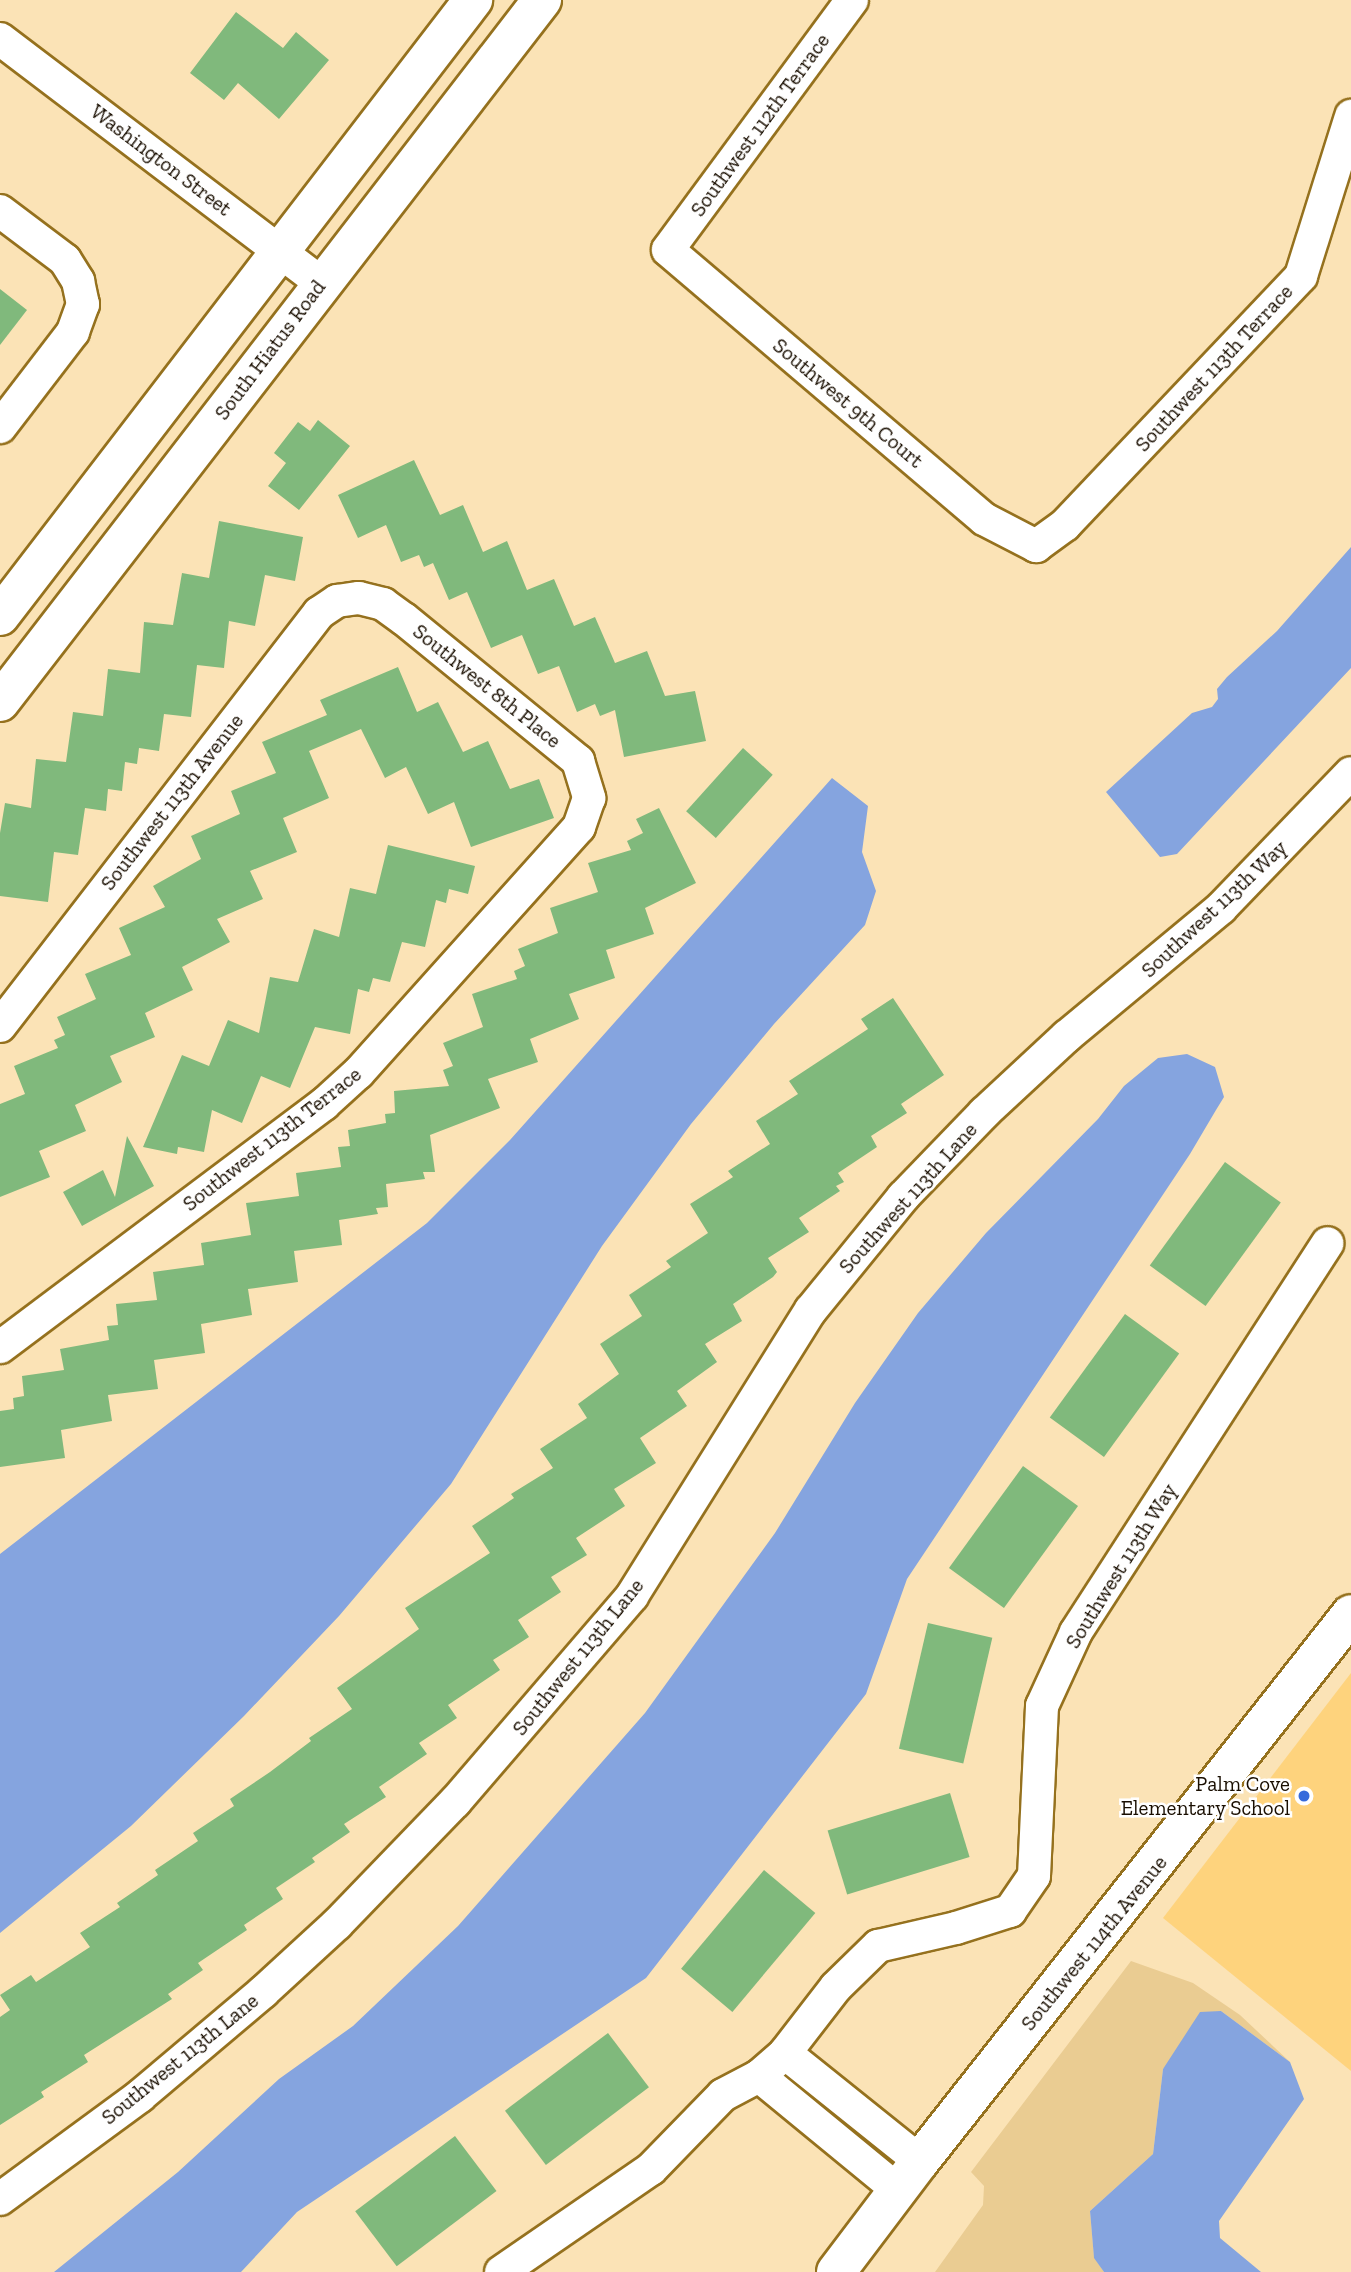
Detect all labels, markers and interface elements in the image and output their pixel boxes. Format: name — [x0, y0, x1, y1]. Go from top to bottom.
street label: Southwest 112th Terrace — [685, 28, 835, 222]
street label: Washington Street — [86, 99, 236, 221]
street label: South Hiatus Road — [209, 275, 331, 425]
street label: Southwest 113th Terrace — [1130, 279, 1298, 457]
street label: Southwest 9th Court — [768, 333, 928, 473]
street label: Southwest 8th Place — [408, 619, 566, 753]
street label: Southwest 113th Avenue — [95, 708, 249, 896]
street label: Southwest 113th Way — [1136, 835, 1292, 983]
street label: Southwest 113th Terrace — [178, 1061, 366, 1217]
street label: Southwest 113th Lane — [834, 1117, 982, 1279]
street label: Southwest 113th Way — [1060, 1479, 1182, 1653]
street label: Southwest 113th Lane — [507, 1573, 649, 1741]
place label: Palm Cove Elementary School — [1120, 1771, 1290, 1821]
marker: Palm Cove Elementary School — [1296, 1788, 1312, 1804]
street label: Southwest 114th Avenue — [1015, 1850, 1173, 2036]
street label: Southwest 113th Lane — [96, 1988, 264, 2130]

